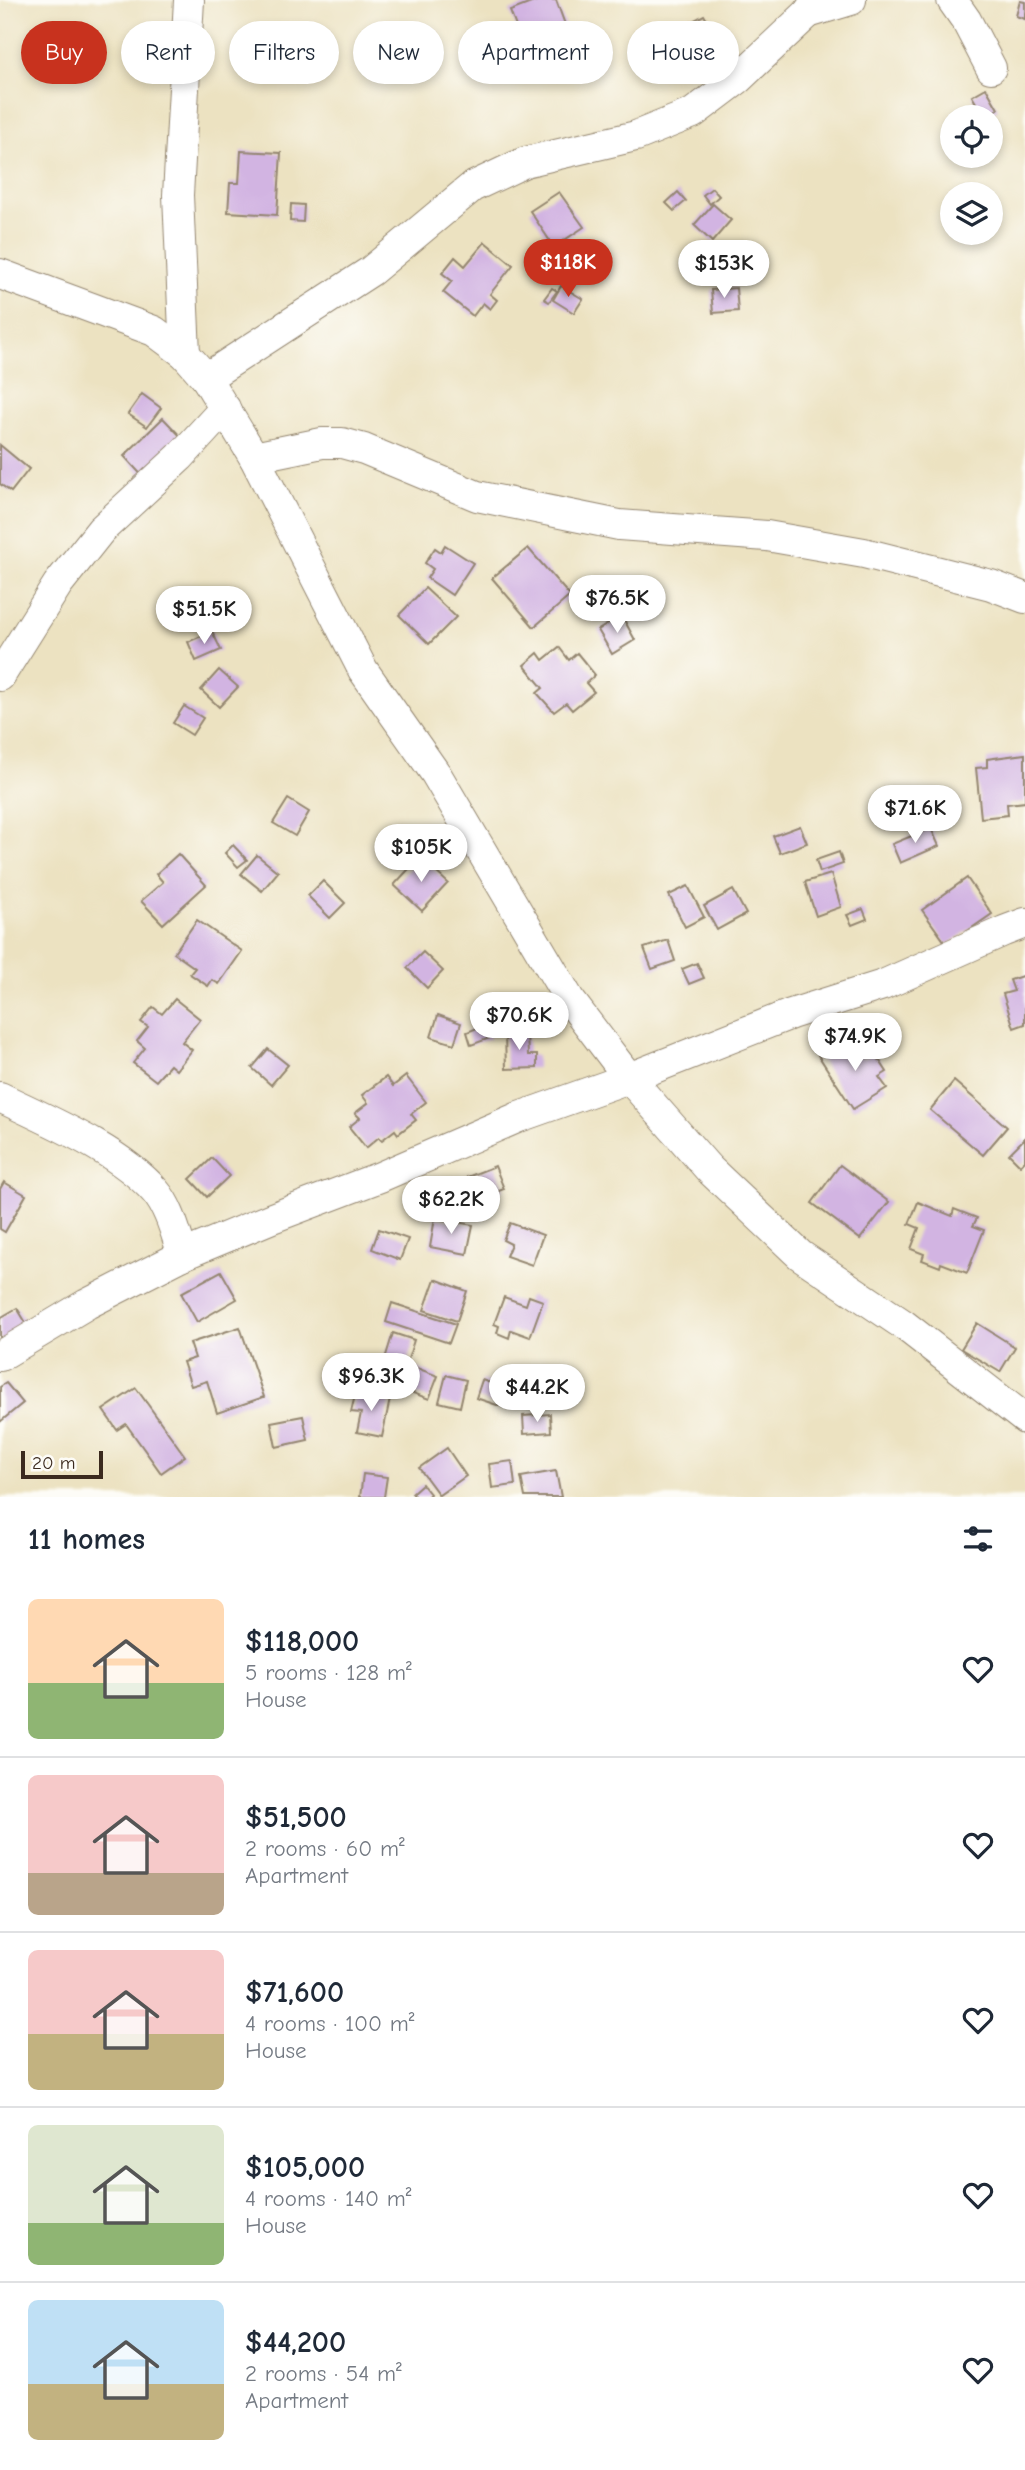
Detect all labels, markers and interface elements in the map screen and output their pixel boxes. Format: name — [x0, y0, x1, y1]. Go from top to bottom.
chip: Buy — [21, 21, 107, 84]
chip: Rent — [121, 21, 215, 84]
chip: Filters — [229, 21, 339, 84]
chip: New — [353, 21, 444, 84]
chip: Apartment — [458, 21, 613, 84]
chip: House — [627, 21, 739, 84]
map controls — [940, 105, 1003, 245]
button: locate — [940, 105, 1003, 168]
button: layers — [940, 182, 1003, 245]
pin: $118K — [519, 240, 617, 299]
pin: $153K — [675, 240, 773, 300]
text: $118K — [540, 248, 596, 275]
text: $153K — [694, 249, 754, 276]
pin: $76.5K — [560, 576, 674, 635]
text: $76.5K — [585, 584, 649, 611]
pin: $51.5K — [147, 586, 261, 646]
text: $51.5K — [172, 595, 236, 622]
pin: $71.6K — [858, 786, 972, 845]
text: $71.6K — [884, 794, 946, 821]
pin: $105K — [372, 824, 470, 884]
text: $105K — [390, 833, 452, 860]
pin: $70.6K — [462, 992, 576, 1052]
text: $70.6K — [486, 1001, 552, 1028]
pin: $74.9K — [798, 1014, 912, 1073]
text: $74.9K — [824, 1022, 886, 1049]
pin: $62.2K — [394, 1176, 508, 1236]
text: $62.2K — [418, 1185, 484, 1212]
pin: $96.3K — [314, 1354, 428, 1413]
text: $96.3K — [338, 1362, 404, 1389]
pin: $44.2K — [480, 1364, 594, 1424]
text: $44.2K — [505, 1373, 569, 1400]
scale bar — [21, 1448, 103, 1480]
text: 20 m — [32, 1452, 76, 1474]
icon: filters — [959, 1520, 997, 1558]
text: 11 homes — [28, 1522, 145, 1557]
text: $118,000 — [245, 1624, 359, 1659]
icon: home — [84, 1627, 168, 1711]
icon: heart — [959, 1650, 997, 1688]
text: 5 rooms · 128 m² — [245, 1659, 412, 1686]
text: House — [245, 1686, 307, 1713]
text: $51,500 — [245, 1800, 347, 1835]
icon: home — [84, 1803, 168, 1887]
icon: heart — [959, 1826, 997, 1864]
text: 2 rooms · 60 m² — [245, 1835, 405, 1862]
text: Apartment — [245, 1862, 348, 1889]
text: $71,600 — [245, 1975, 344, 2010]
icon: home — [84, 1978, 168, 2062]
icon: heart — [959, 2001, 997, 2039]
text: 4 rooms · 100 m² — [245, 2010, 414, 2037]
text: House — [245, 2037, 307, 2064]
text: $105,000 — [245, 2150, 365, 2185]
icon: home — [84, 2153, 168, 2237]
icon: heart — [959, 2176, 997, 2214]
text: 4 rooms · 140 m² — [245, 2185, 412, 2212]
text: House — [245, 2212, 307, 2239]
text: $44,200 — [245, 2325, 346, 2360]
icon: home — [84, 2328, 168, 2412]
icon: heart — [959, 2351, 997, 2389]
text: 2 rooms · 54 m² — [245, 2360, 402, 2387]
text: Apartment — [245, 2387, 348, 2414]

